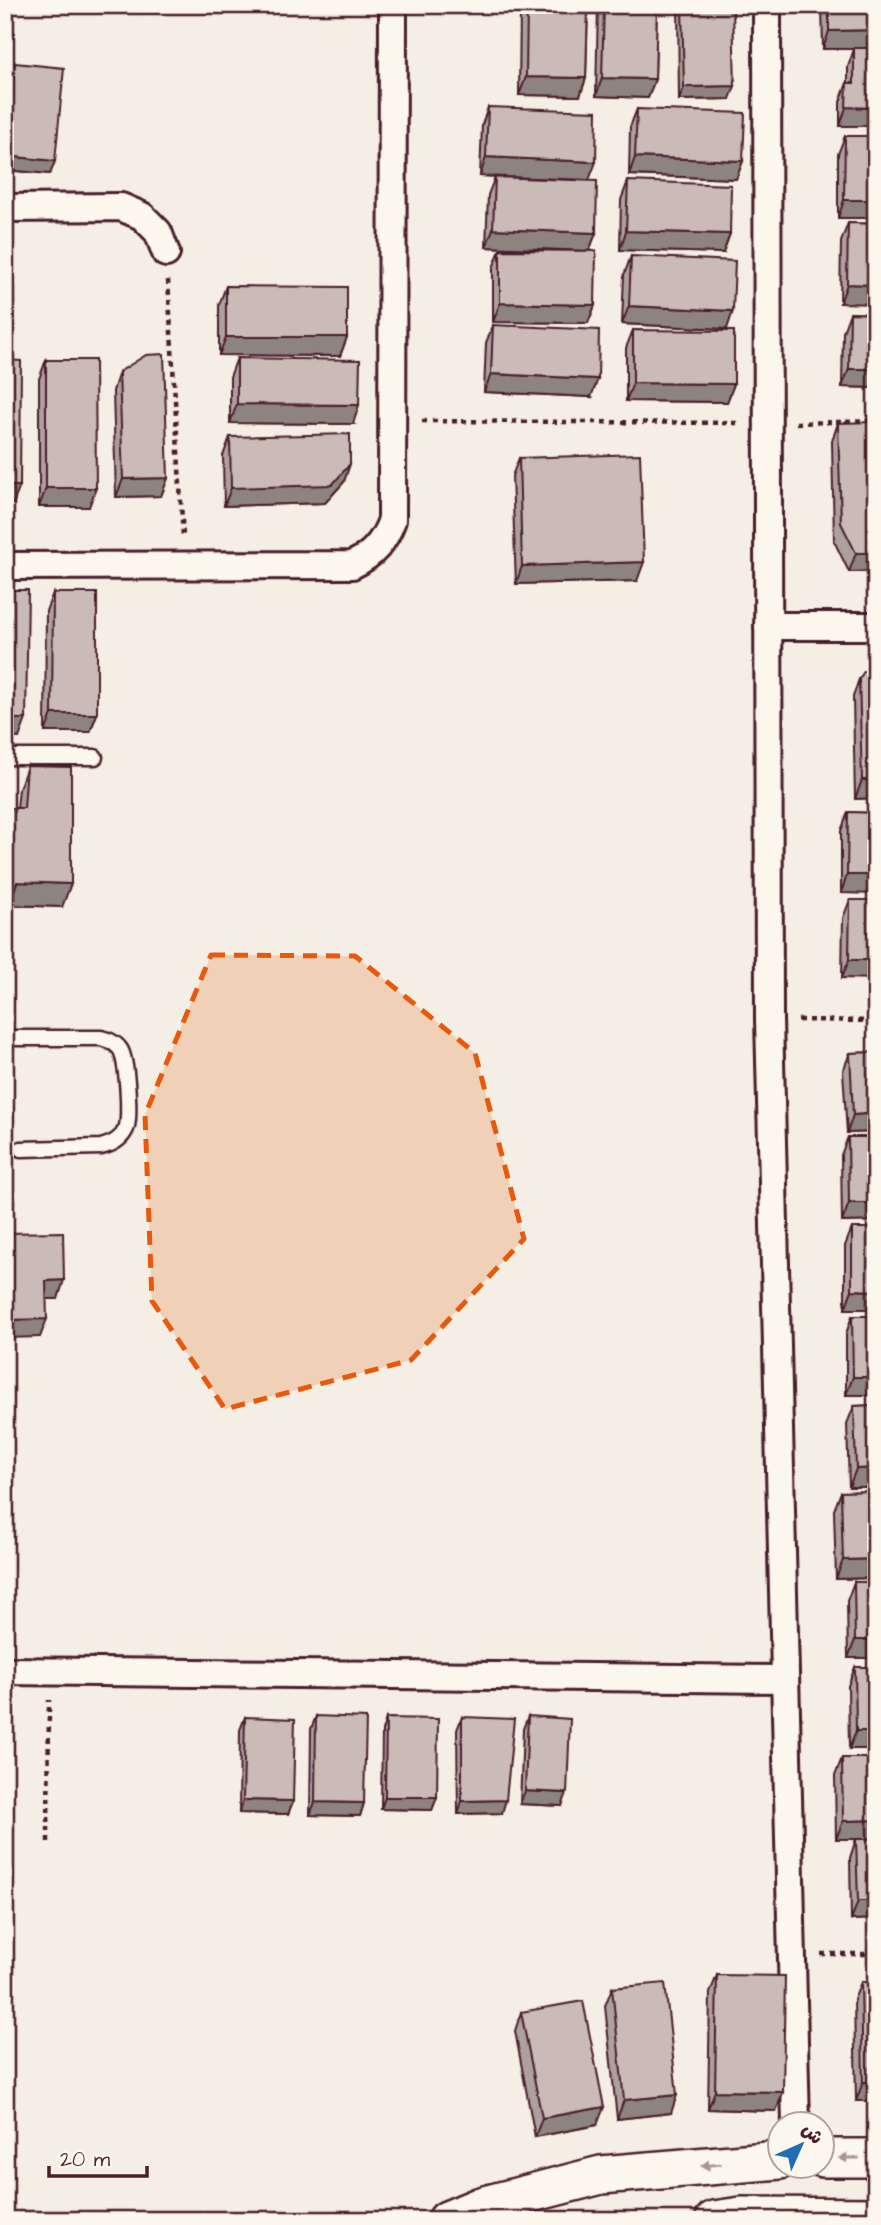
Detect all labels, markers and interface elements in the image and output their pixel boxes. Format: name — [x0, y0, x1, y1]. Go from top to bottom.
north arrow — [766, 2110, 836, 2180]
text: ش — [795, 2117, 829, 2151]
scale bar — [49, 2134, 147, 2178]
text: 20 m — [60, 2145, 111, 2174]
one-way arrow — [837, 2152, 859, 2164]
one-way arrow — [700, 2160, 722, 2171]

